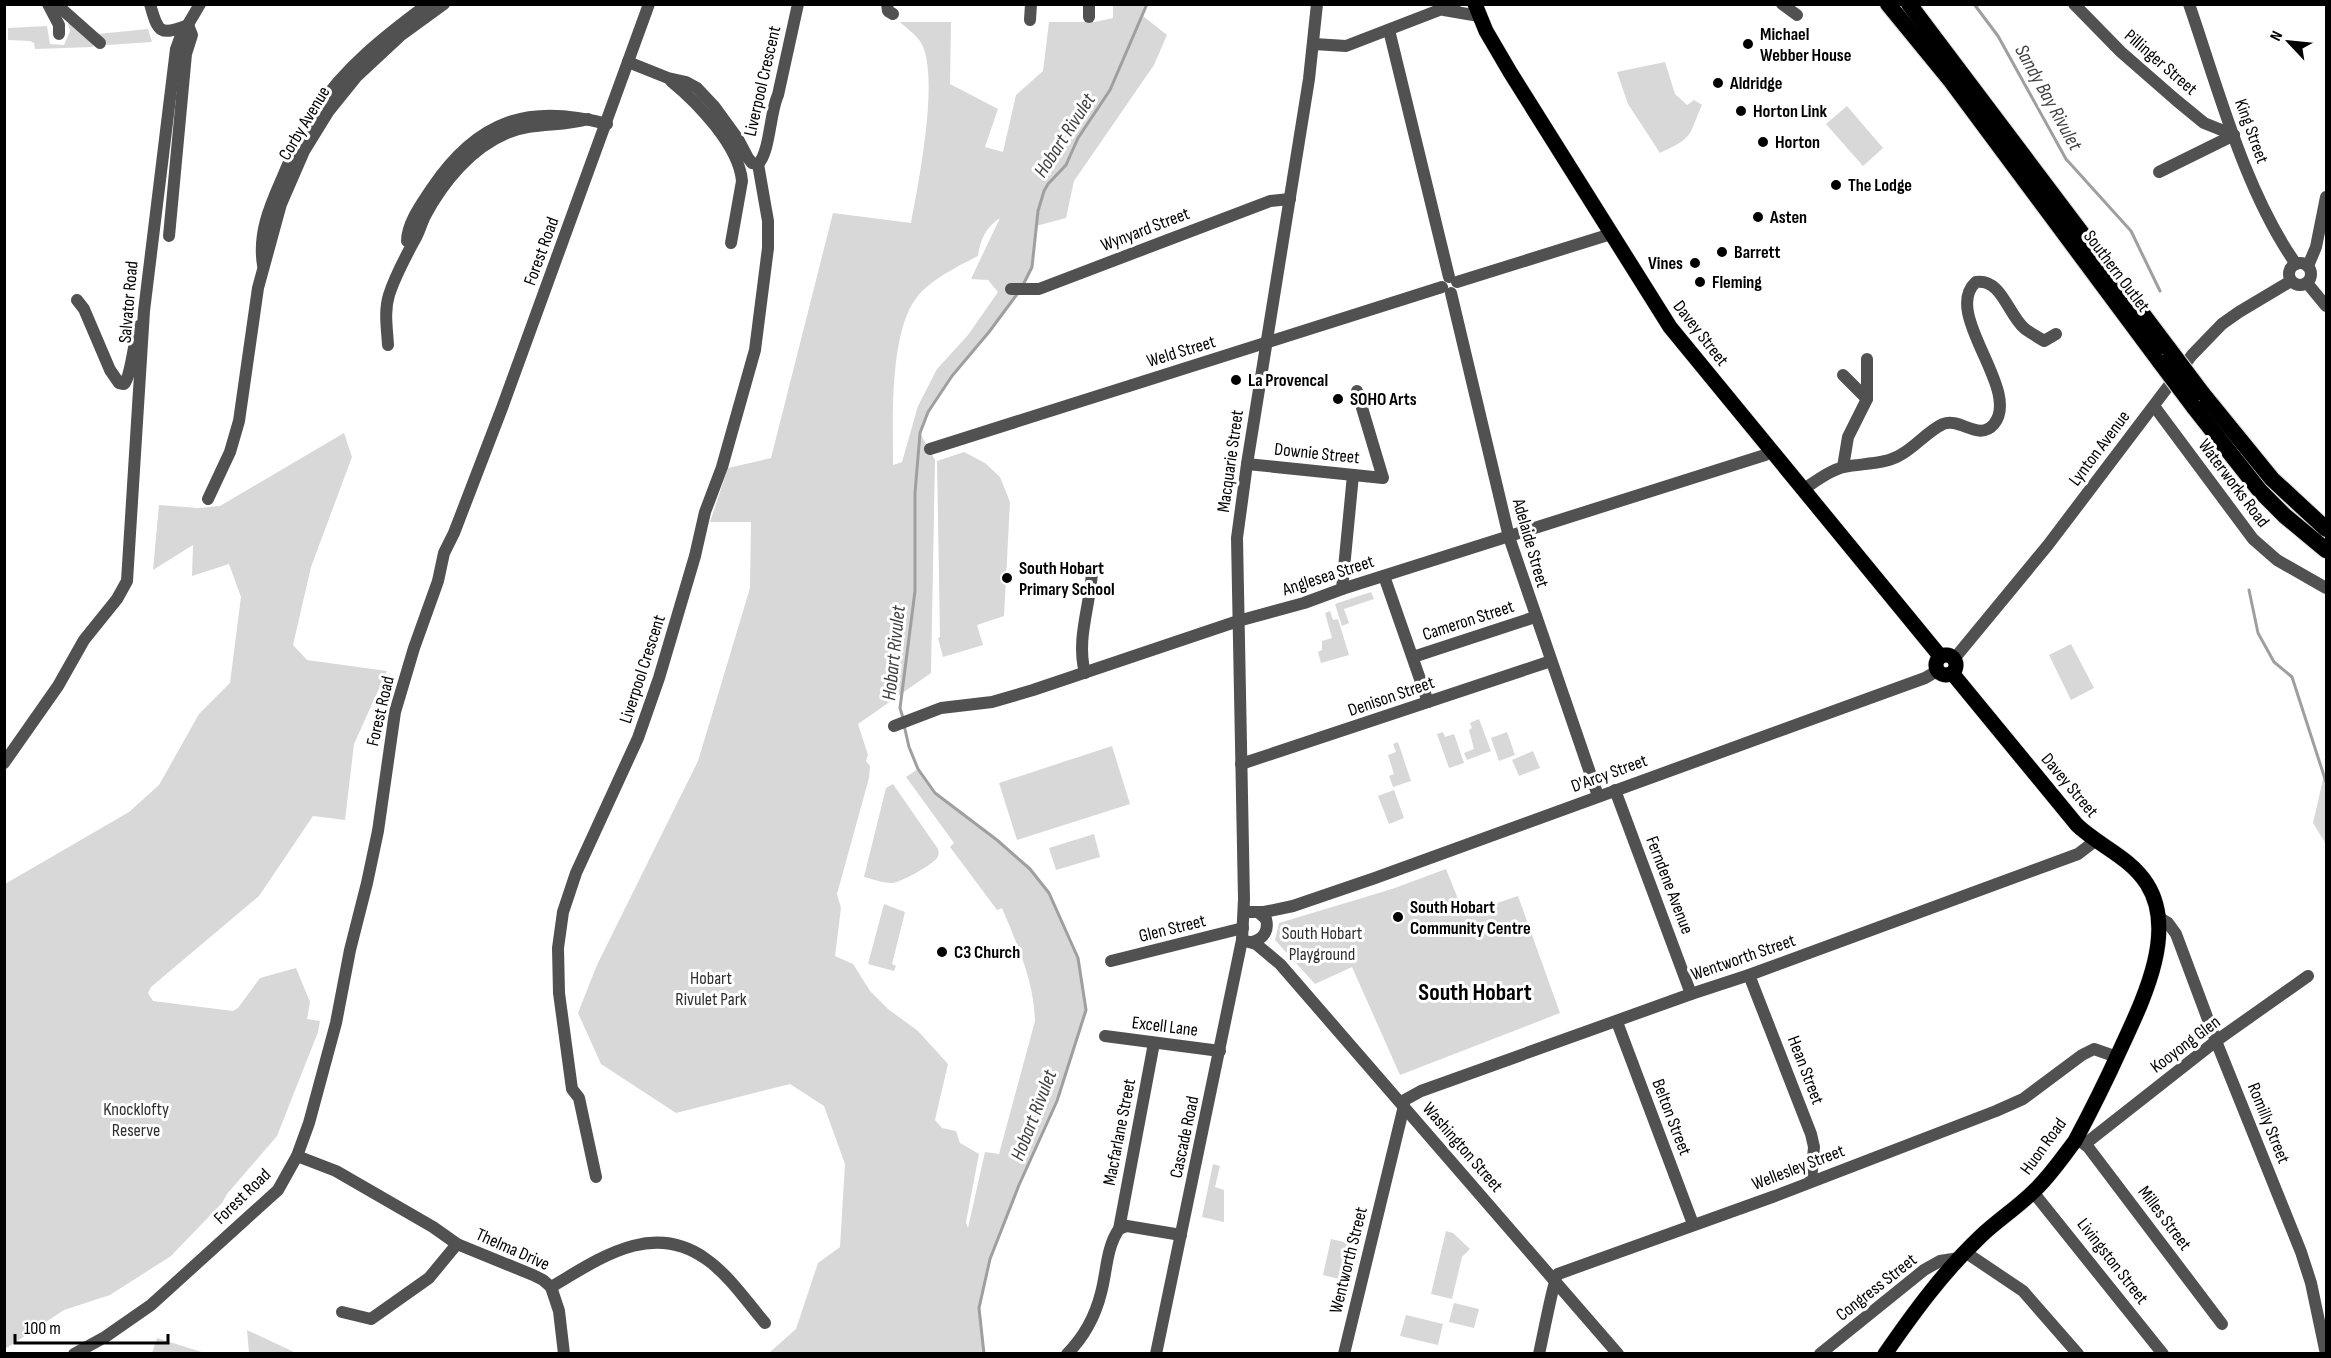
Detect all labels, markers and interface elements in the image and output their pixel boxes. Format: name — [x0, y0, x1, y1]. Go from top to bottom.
north arrow — [2259, 12, 2319, 72]
street label: Liverpool Crescent — [740, 23, 786, 138]
place label: Michael Webber House — [1760, 24, 1851, 66]
street label: Pillinger Street — [2120, 25, 2202, 100]
text: N — [2266, 28, 2287, 44]
marker: Michael Webber House — [1741, 37, 1755, 51]
water label: Sandy Bay Rivulet — [2009, 40, 2088, 155]
place label: Aldridge — [1729, 73, 1782, 94]
marker: Aldridge — [1711, 76, 1725, 90]
street label: Corby Avenue — [274, 83, 335, 164]
water label: Hobart Rivulet — [1029, 88, 1101, 182]
street label: King Street — [2230, 96, 2273, 167]
place label: Horton Link — [1753, 101, 1828, 122]
marker: Horton Link — [1734, 104, 1748, 118]
place label: Horton — [1775, 132, 1820, 153]
marker: Horton — [1756, 135, 1770, 149]
place label: The Lodge — [1848, 175, 1912, 196]
marker: The Lodge — [1829, 178, 1843, 192]
street label: Wynyard Street — [1098, 203, 1193, 256]
place label: Asten — [1769, 207, 1807, 228]
marker: Asten — [1751, 210, 1765, 224]
street label: Forest Road — [519, 214, 563, 288]
street label: Southern Outlet — [2079, 226, 2154, 317]
place label: Barrett — [1734, 242, 1781, 263]
marker: Barrett — [1715, 245, 1729, 259]
place label: Vines — [1648, 253, 1683, 274]
marker: Vines — [1688, 256, 1702, 270]
street label: Salvator Road — [114, 260, 143, 344]
place label: Fleming — [1712, 272, 1762, 293]
marker: Fleming — [1693, 275, 1707, 289]
street label: Davey Street — [1669, 296, 1733, 371]
street label: Weld Street — [1144, 331, 1218, 372]
place label: La Provencal — [1248, 370, 1328, 391]
marker: La Provencal — [1229, 373, 1243, 387]
place label: SOHO Arts — [1350, 389, 1417, 410]
marker: SOHO Arts — [1331, 392, 1345, 406]
street label: Lynton Avenue — [2064, 407, 2134, 490]
street label: Macquarie Street — [1213, 408, 1248, 514]
street label: Waterworks Road — [2194, 435, 2274, 531]
street label: Downie Street — [1273, 439, 1361, 468]
street label: Adelaide Street — [1508, 495, 1553, 590]
street label: Anglesea Street — [1279, 551, 1377, 600]
place label: South Hobart Primary School — [1019, 558, 1115, 600]
marker: South Hobart Primary School — [1000, 571, 1014, 585]
street label: Cameron Street — [1420, 596, 1517, 645]
water label: Hobart Rivulet — [877, 604, 911, 702]
street label: Liverpool Crescent — [615, 612, 670, 726]
street label: Denison Street — [1345, 672, 1437, 721]
street label: Forest Road — [362, 674, 399, 748]
street label: Davey Street — [2037, 749, 2103, 822]
street label: D'Arcy Street — [1568, 750, 1651, 797]
street label: Ferndene Avenue — [1641, 833, 1698, 937]
place label: South Hobart Community Centre — [1410, 897, 1531, 939]
street label: Glen Street — [1137, 910, 1208, 947]
marker: South Hobart Community Centre — [1391, 910, 1405, 924]
park label: South Hobart Playground — [1282, 923, 1363, 965]
street label: Wentworth Street — [1688, 930, 1799, 985]
place label: C3 Church — [954, 942, 1020, 963]
marker: C3 Church — [935, 945, 949, 959]
park label: Hobart Rivulet Park — [675, 968, 747, 1010]
district label: South Hobart — [1418, 978, 1532, 1007]
street label: Kooyong Glen — [2146, 1011, 2224, 1077]
street label: Excell Lane — [1131, 1012, 1199, 1041]
street label: Hean Street — [1783, 1033, 1828, 1108]
water label: Hobart Rivulet — [1006, 1066, 1063, 1164]
street label: Belton Street — [1647, 1076, 1696, 1159]
street label: Macfarlane Street — [1099, 1077, 1140, 1187]
street label: Romilly Street — [2243, 1080, 2294, 1167]
street label: Cascade Road — [1166, 1094, 1203, 1180]
street label: Washington Street — [1418, 1098, 1508, 1197]
park label: Knocklofty Reserve — [103, 1099, 169, 1141]
street label: Huon Road — [2016, 1114, 2071, 1179]
street label: Wellesley Street — [1749, 1140, 1848, 1195]
street label: Forest Road — [210, 1164, 275, 1229]
street label: Milles Street — [2134, 1182, 2196, 1255]
street label: Wentworth Street — [1325, 1204, 1372, 1315]
street label: Livingston Street — [2073, 1214, 2153, 1309]
street label: Thelma Drive — [473, 1224, 553, 1275]
street label: Congress Street — [1832, 1249, 1921, 1325]
scale bar — [15, 1307, 168, 1345]
text: 100 m — [24, 1318, 61, 1339]

